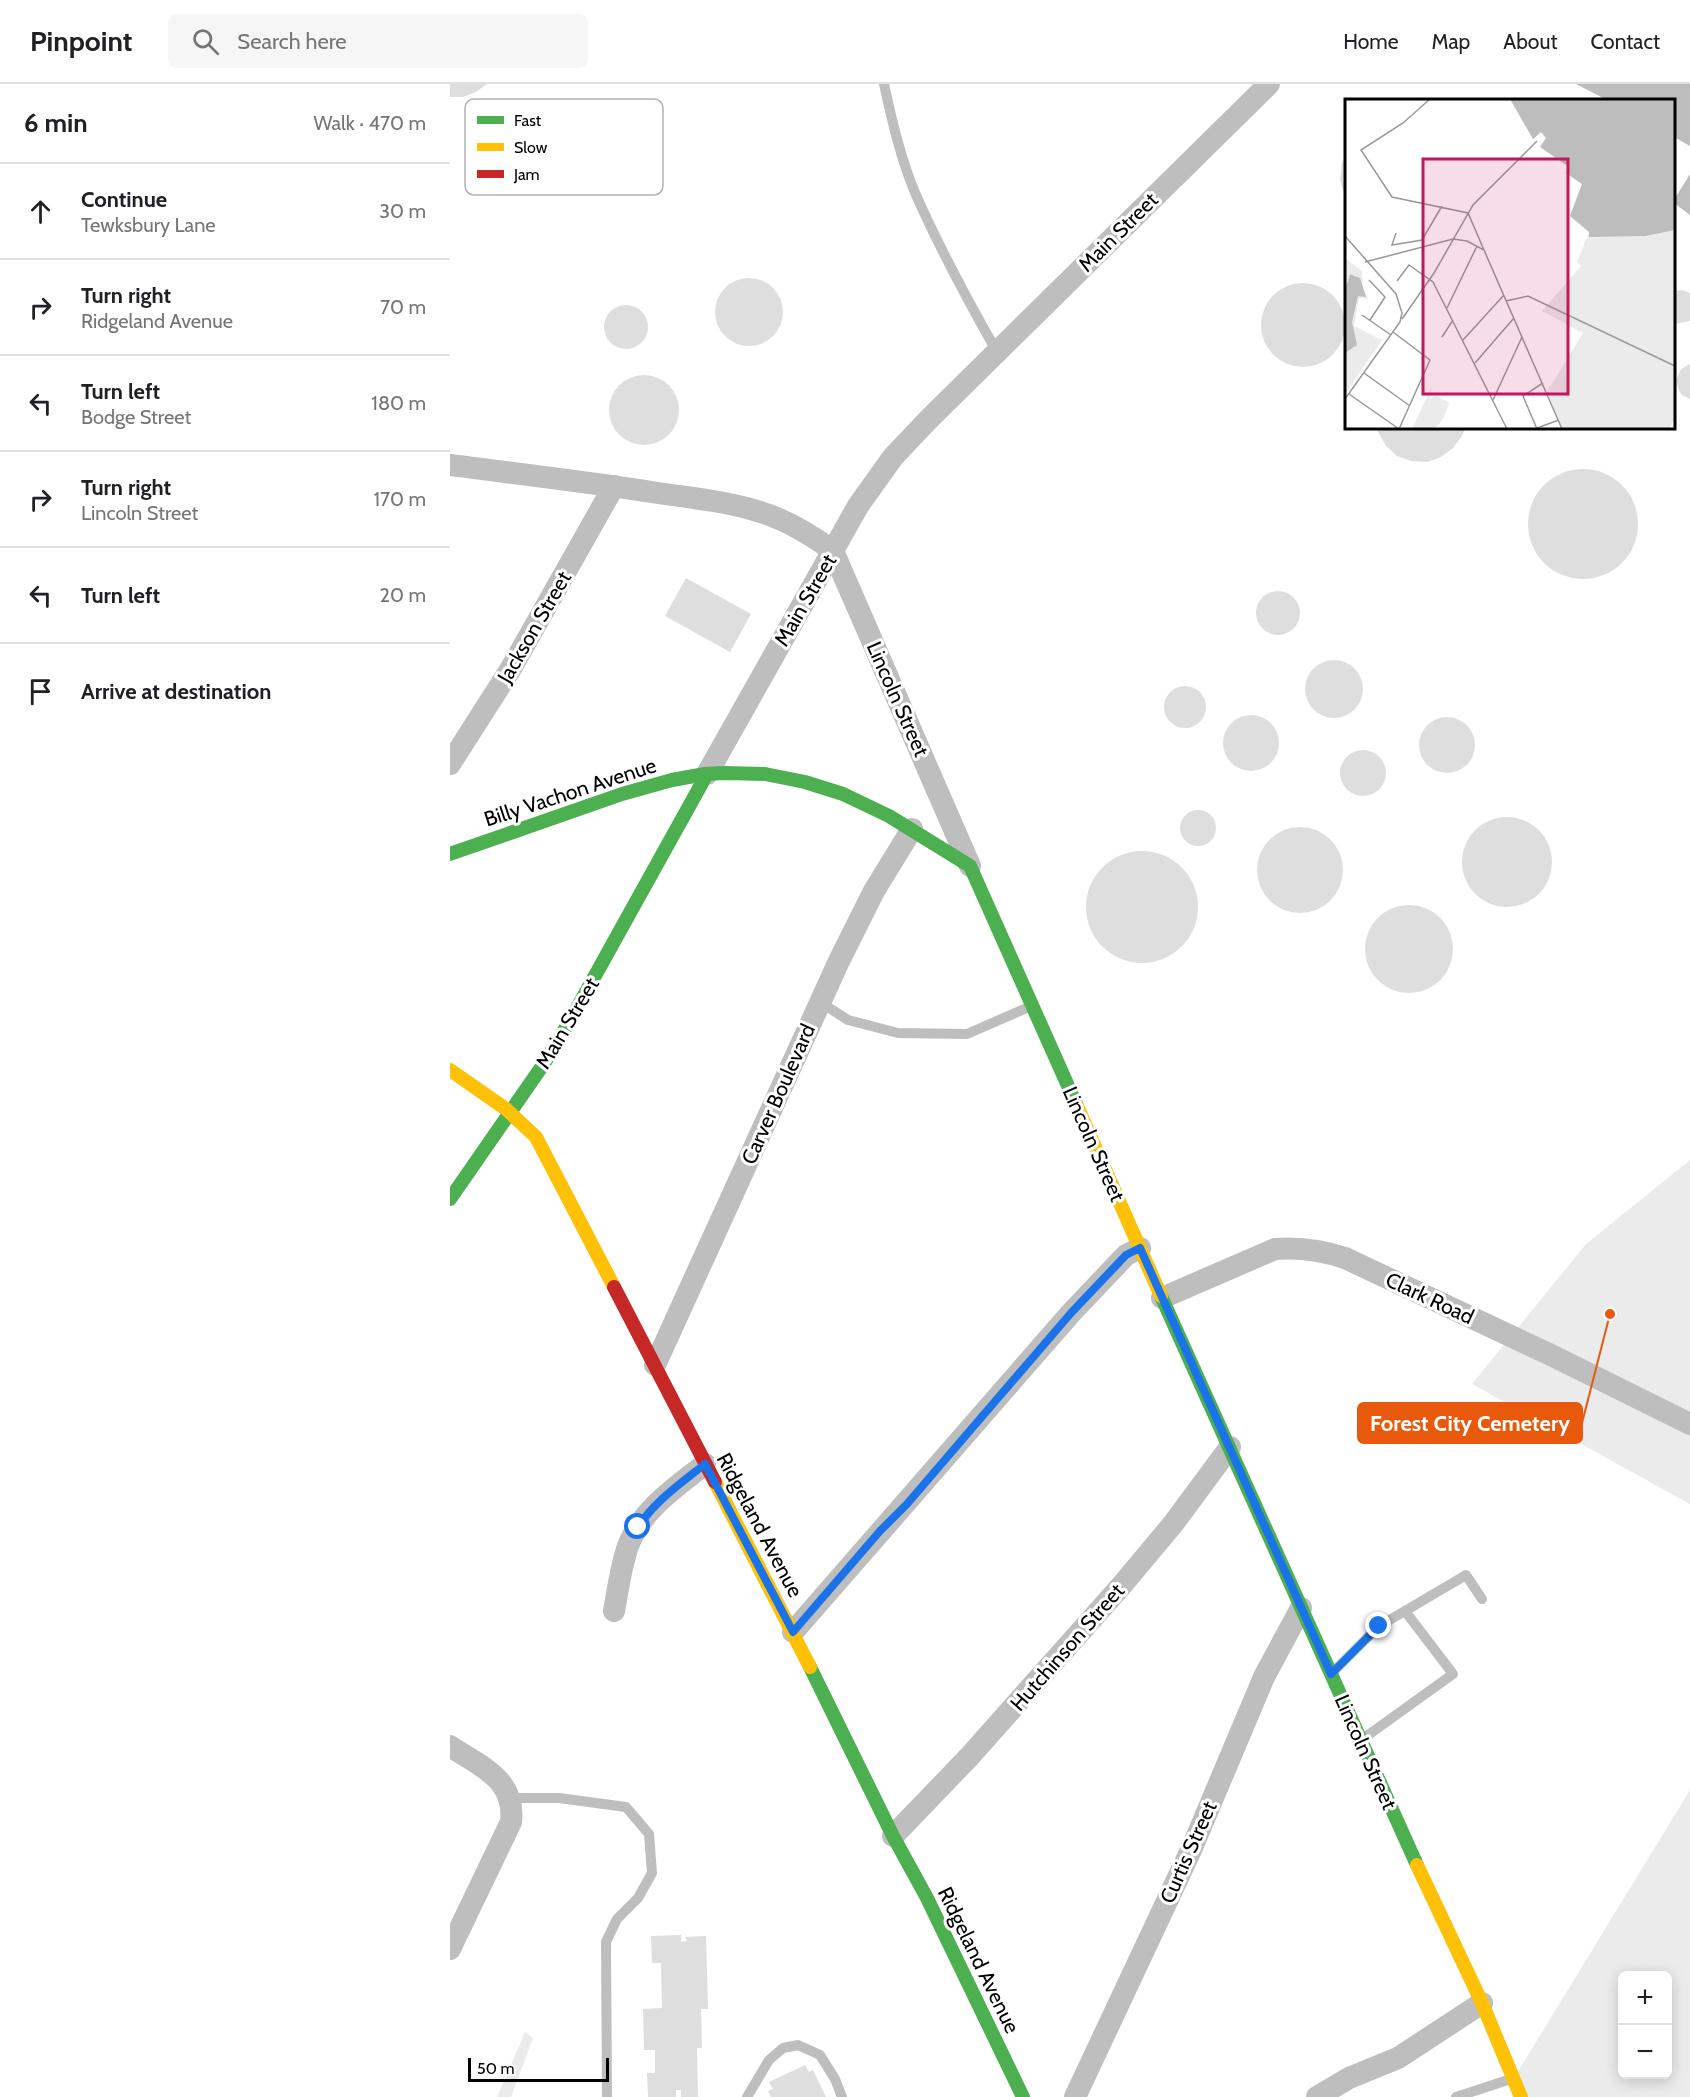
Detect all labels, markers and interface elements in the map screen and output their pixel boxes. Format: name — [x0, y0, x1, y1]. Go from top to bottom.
search box — [168, 14, 588, 68]
text: Pinpoint — [30, 24, 132, 58]
icon: search — [189, 25, 222, 58]
text: Search here — [237, 28, 347, 55]
text: Home — [1343, 29, 1399, 54]
text: Map — [1432, 29, 1470, 54]
text: About — [1503, 29, 1557, 54]
text: Contact — [1590, 29, 1660, 54]
legend — [465, 99, 663, 195]
inset map — [1345, 99, 1675, 429]
text: 6 min — [24, 107, 88, 139]
text: Walk · 470 m — [313, 111, 426, 135]
text: Fast — [514, 111, 542, 130]
text: Slow — [514, 138, 548, 157]
text: Jam — [513, 165, 540, 184]
text: Continue — [81, 186, 167, 213]
street label: Main Street — [1073, 187, 1163, 277]
icon: ahead — [24, 195, 57, 228]
text: 30 m — [379, 199, 426, 223]
text: Tewksbury Lane — [81, 213, 216, 237]
text: Turn right — [81, 282, 171, 309]
icon: right — [24, 291, 57, 324]
text: 70 m — [380, 295, 426, 319]
text: Ridgeland Avenue — [81, 309, 233, 333]
text: Turn left — [81, 378, 160, 405]
icon: left — [24, 387, 57, 420]
text: 180 m — [371, 391, 426, 415]
text: Bodge Street — [81, 405, 191, 429]
text: Turn right — [81, 474, 171, 501]
icon: right — [24, 483, 57, 516]
text: 170 m — [374, 487, 426, 511]
text: Lincoln Street — [81, 501, 198, 525]
street label: Main Street — [769, 550, 841, 650]
street label: Jackson Street — [491, 567, 576, 688]
icon: left — [24, 579, 57, 612]
text: Turn left — [81, 582, 160, 609]
text: 20 m — [380, 583, 426, 607]
street label: Lincoln Street — [862, 638, 934, 760]
icon: arrive — [24, 675, 57, 708]
text: Arrive at destination — [81, 678, 271, 705]
street label: Billy Vachon Avenue — [481, 752, 659, 832]
street label: Main Street — [530, 973, 604, 1073]
street label: Carver Boulevard — [736, 1020, 820, 1168]
street label: Lincoln Street — [1058, 1083, 1130, 1205]
street label: Clark Road — [1382, 1267, 1478, 1329]
callout: Forest City Cemetery — [1358, 1403, 1582, 1443]
text: Forest City Cemetery — [1370, 1410, 1570, 1437]
street label: Ridgeland Avenue — [712, 1449, 809, 1602]
route start — [624, 1513, 650, 1539]
street label: Hutchinson Street — [1005, 1578, 1129, 1716]
route end — [1365, 1612, 1391, 1638]
street label: Lincoln Street — [1330, 1691, 1402, 1813]
street label: Curtis Street — [1154, 1797, 1222, 1907]
street label: Ridgeland Avenue — [933, 1883, 1025, 2037]
map controls — [1618, 1971, 1672, 2079]
button: + — [1618, 1971, 1672, 2025]
button: − — [1618, 2025, 1672, 2079]
scale bar — [468, 2055, 609, 2082]
text: 50 m — [477, 2059, 514, 2078]

